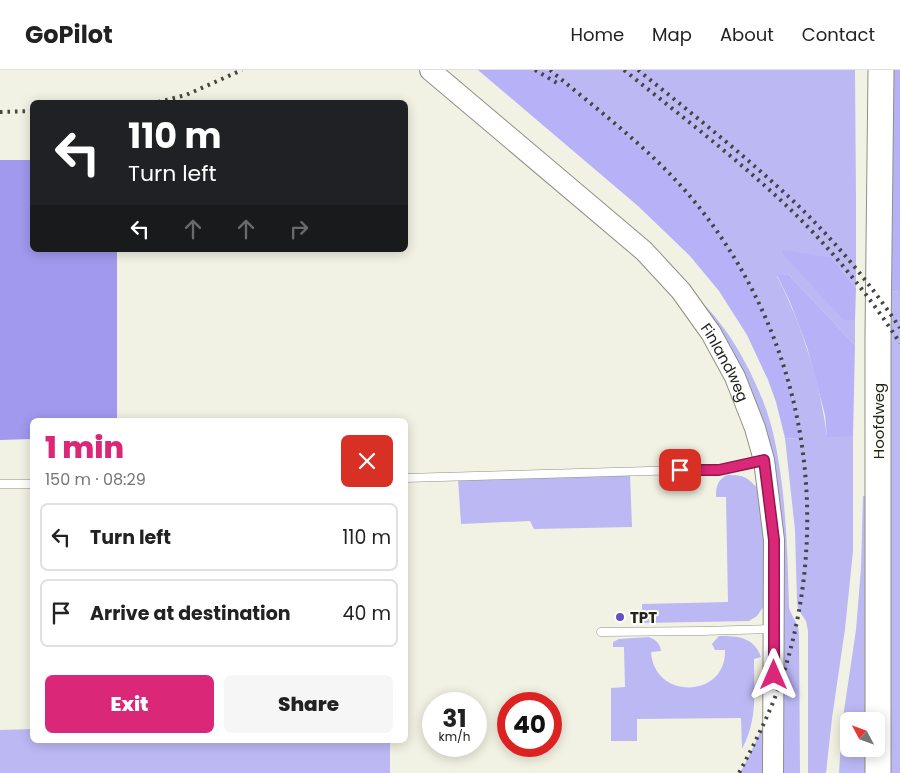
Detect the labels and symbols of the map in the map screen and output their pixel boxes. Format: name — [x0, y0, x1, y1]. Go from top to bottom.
street label: Finlandweg — [696, 318, 754, 405]
street label: Hoofdweg — [868, 383, 889, 459]
pin — [659, 449, 701, 491]
place label: TPT — [630, 607, 657, 628]
marker: TPT — [614, 611, 626, 623]
position arrow — [747, 648, 799, 700]
speed limit sign: 40 — [497, 692, 562, 757]
north arrow — [840, 712, 885, 758]

